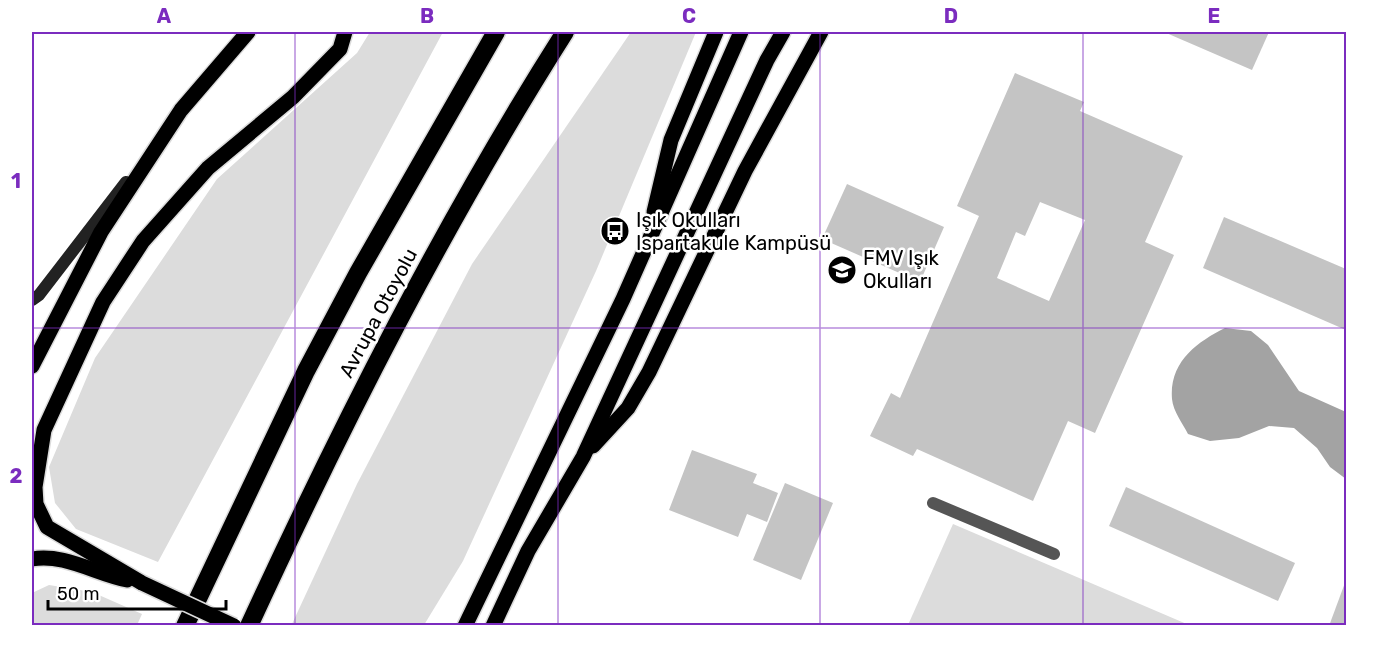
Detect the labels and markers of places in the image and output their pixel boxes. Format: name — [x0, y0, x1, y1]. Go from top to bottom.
place label: Işık Okulları Ispartakule Kampüsü — [636, 208, 831, 255]
bus stop icon: Işık Okulları Ispartakule Kampüsü — [599, 215, 631, 247]
place label: FMV Işık Okulları — [863, 246, 940, 293]
school or university icon: FMV Işık Okulları — [826, 254, 858, 286]

